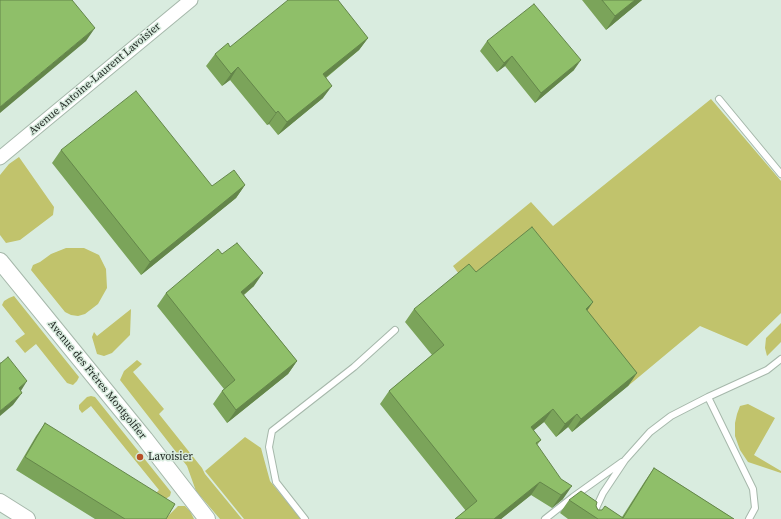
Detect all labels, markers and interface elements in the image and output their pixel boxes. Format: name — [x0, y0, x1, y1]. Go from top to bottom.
street label: Avenue Antoine-Laurent Lavoisier — [27, 20, 163, 138]
street label: Avenue des Frères Montgolfier — [45, 318, 149, 442]
place label: Lavoisier — [148, 450, 193, 464]
marker: Lavoisier — [135, 452, 145, 462]

